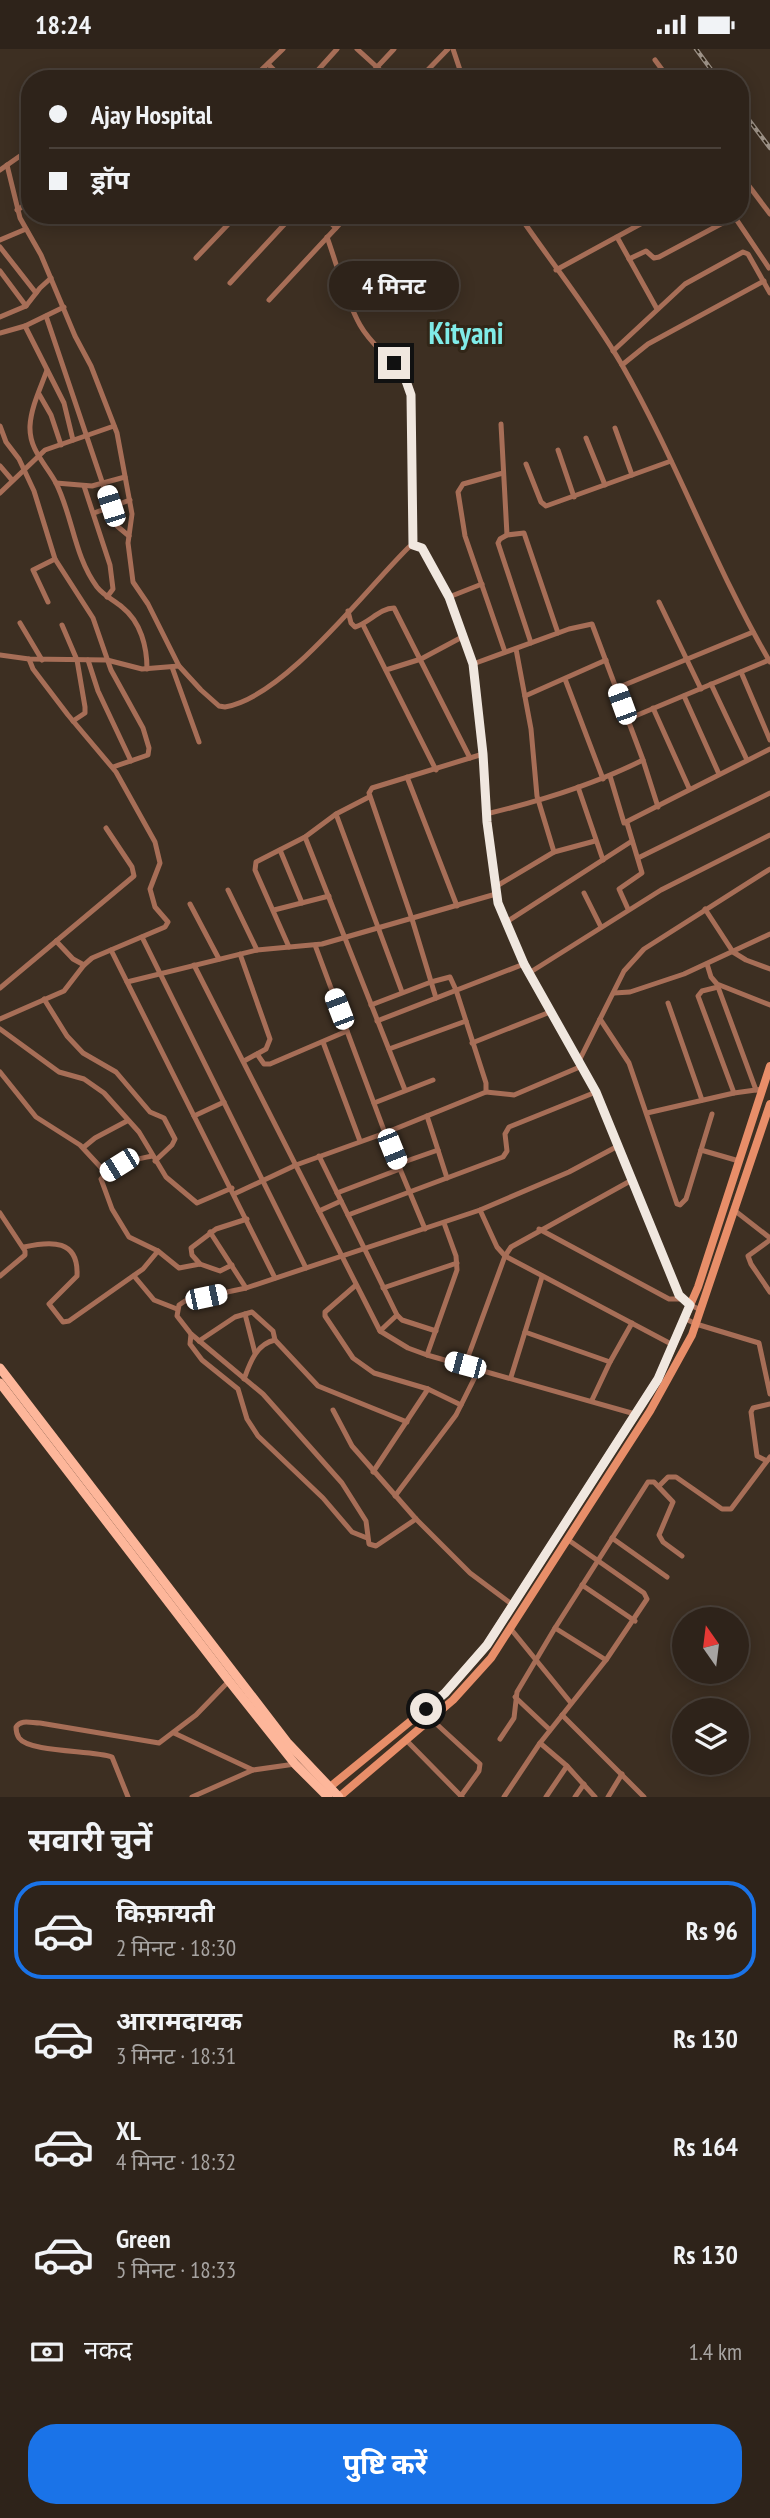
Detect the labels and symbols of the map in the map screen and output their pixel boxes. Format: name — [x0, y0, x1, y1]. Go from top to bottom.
callout: 4 मिनट — [329, 261, 459, 311]
district label: Kityani — [428, 313, 504, 352]
route end — [378, 347, 410, 379]
car — [95, 483, 128, 529]
car — [605, 681, 640, 727]
car — [322, 986, 357, 1032]
car — [375, 1126, 410, 1172]
car — [96, 1145, 143, 1185]
car — [184, 1282, 229, 1312]
car — [442, 1349, 489, 1381]
north arrow — [672, 1607, 749, 1683]
route start — [410, 1693, 442, 1725]

